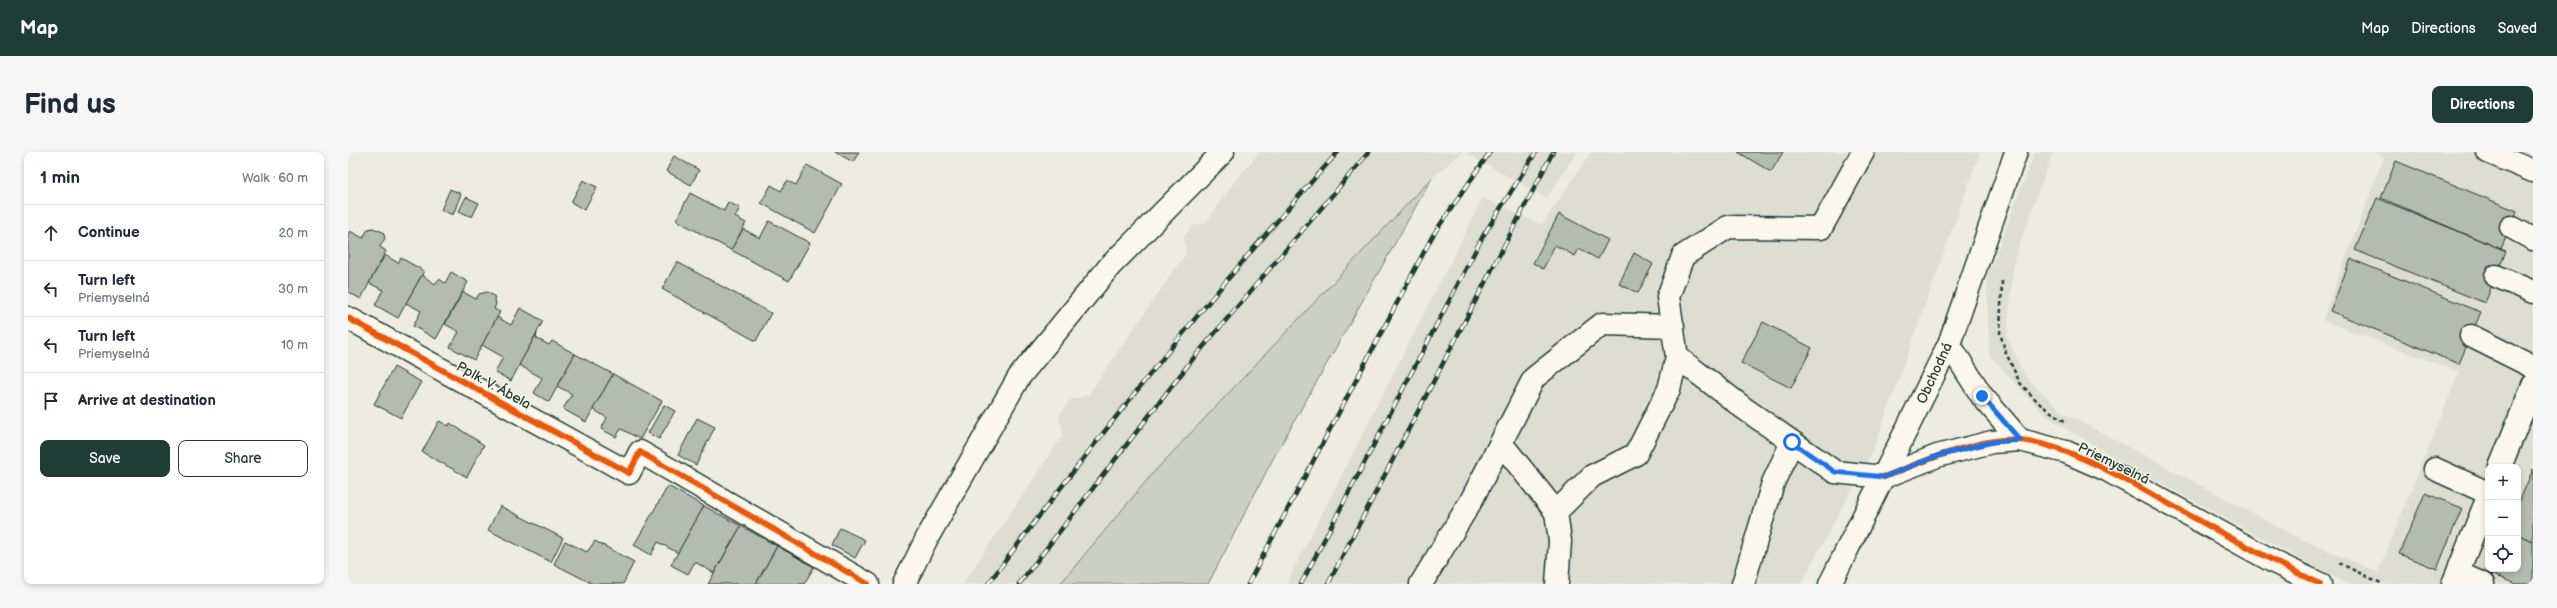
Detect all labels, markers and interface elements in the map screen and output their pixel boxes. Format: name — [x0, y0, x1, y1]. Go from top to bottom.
text: Map — [20, 17, 58, 40]
text: Map — [2361, 20, 2389, 37]
text: Directions — [2411, 20, 2476, 37]
text: Saved — [2498, 20, 2537, 37]
button: Directions — [2432, 86, 2533, 123]
text: Find us — [24, 88, 116, 121]
text: 1 min — [40, 168, 80, 188]
text: Walk · 60 m — [242, 170, 308, 186]
icon: ahead — [40, 222, 62, 244]
text: Continue — [78, 223, 140, 242]
text: 20 m — [278, 225, 308, 241]
text: Turn left — [78, 271, 135, 290]
icon: left — [40, 278, 62, 300]
text: 30 m — [278, 281, 308, 297]
text: Priemyselná — [78, 290, 150, 306]
text: Turn left — [78, 327, 135, 346]
icon: left — [40, 334, 62, 356]
text: 10 m — [281, 337, 308, 353]
street label: Obchodná — [1913, 340, 1956, 407]
text: Priemyselná — [78, 346, 150, 362]
street label: Pplk. V. Ábela — [453, 357, 535, 413]
route end — [1973, 387, 1991, 405]
icon: arrive — [40, 390, 62, 412]
text: Arrive at destination — [78, 391, 216, 410]
route start — [1783, 433, 1801, 451]
street label: Priemyselná — [2075, 439, 2152, 488]
button: Save — [40, 440, 170, 477]
button: Share — [178, 440, 308, 477]
map controls — [2485, 464, 2521, 572]
button: + — [2485, 464, 2521, 500]
button: − — [2485, 500, 2521, 536]
button: locate — [2485, 536, 2521, 572]

